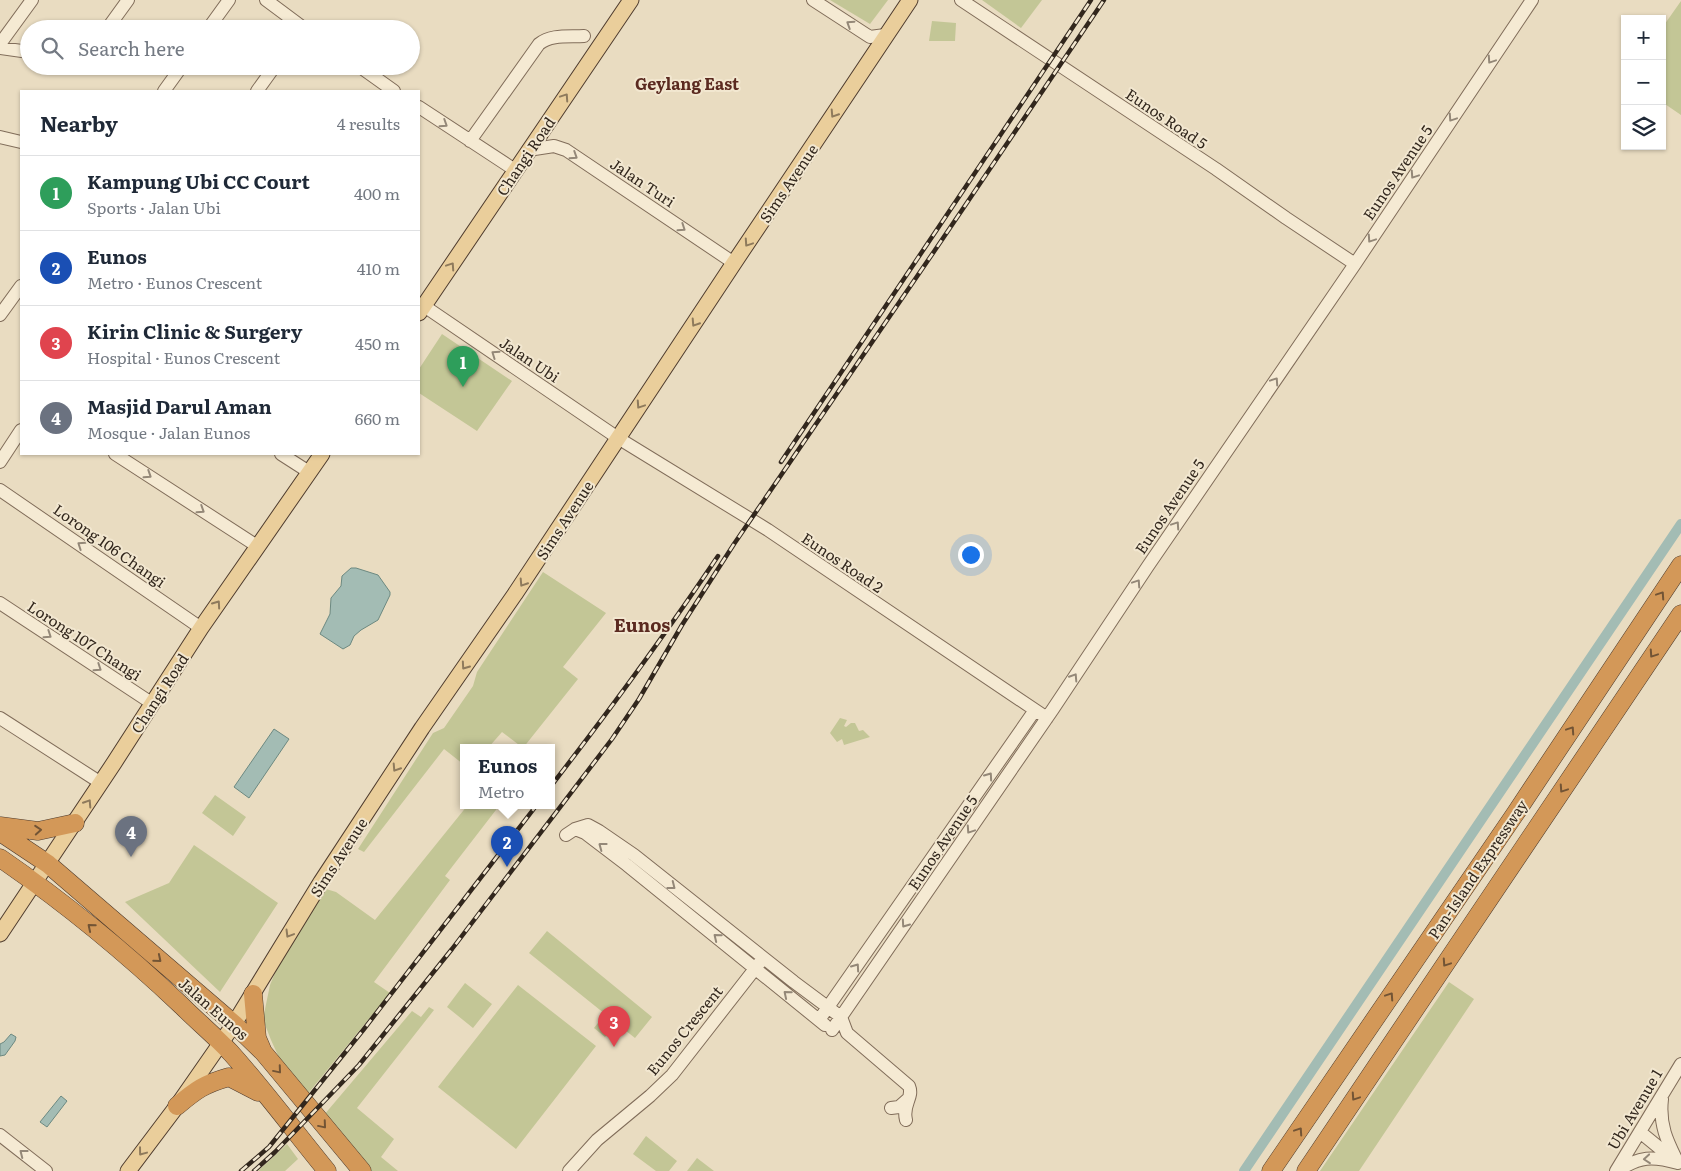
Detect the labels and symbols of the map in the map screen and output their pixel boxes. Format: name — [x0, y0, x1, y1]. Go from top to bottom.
one-way arrow — [846, 21, 856, 30]
one-way arrow — [1488, 54, 1497, 64]
district label: Geylang East — [635, 71, 739, 95]
street label: Eunos Road 5 — [1122, 82, 1213, 154]
one-way arrow — [559, 94, 568, 103]
one-way arrow — [831, 108, 840, 118]
street label: Changi Road — [490, 112, 560, 200]
one-way arrow — [1449, 112, 1458, 122]
one-way arrow — [439, 118, 448, 127]
street label: Eunos Avenue 5 — [1357, 119, 1438, 224]
street label: Sims Avenue — [753, 139, 823, 227]
one-way arrow — [569, 150, 578, 159]
street label: Jalan Turi — [606, 152, 680, 212]
one-way arrow — [1411, 170, 1420, 179]
one-way arrow — [677, 222, 686, 231]
one-way arrow — [1368, 234, 1378, 243]
one-way arrow — [744, 237, 754, 246]
one-way arrow — [445, 262, 454, 271]
one-way arrow — [691, 318, 701, 327]
street label: Jalan Ubi — [495, 330, 565, 388]
pin: 1 — [447, 346, 479, 387]
one-way arrow — [491, 351, 500, 360]
one-way arrow — [1269, 377, 1278, 386]
one-way arrow — [637, 399, 646, 408]
street label: Eunos Avenue 5 — [1129, 453, 1210, 558]
one-way arrow — [142, 469, 151, 478]
street label: Sims Avenue — [530, 475, 598, 564]
street label: Lorong 106 Changi — [49, 498, 171, 592]
one-way arrow — [195, 504, 205, 513]
one-way arrow — [1170, 522, 1179, 531]
street label: Eunos Road 2 — [798, 526, 889, 598]
one-way arrow — [77, 542, 87, 551]
your location — [958, 542, 984, 568]
one-way arrow — [520, 577, 529, 587]
one-way arrow — [1130, 580, 1140, 589]
one-way arrow — [1655, 591, 1664, 600]
street label: Lorong 107 Changi — [23, 594, 147, 686]
one-way arrow — [211, 600, 220, 610]
district label: Eunos — [614, 611, 670, 638]
one-way arrow — [43, 629, 52, 638]
street label: Changi Road — [125, 649, 193, 737]
one-way arrow — [1650, 649, 1660, 658]
one-way arrow — [462, 660, 471, 670]
one-way arrow — [92, 662, 101, 671]
one-way arrow — [1068, 674, 1077, 683]
one-way arrow — [1565, 726, 1574, 735]
one-way arrow — [393, 762, 402, 772]
one-way arrow — [983, 772, 992, 782]
one-way arrow — [1560, 784, 1569, 793]
street label: Eunos Avenue 5 — [902, 789, 983, 894]
street label: Pan-Island Expressway — [1422, 794, 1533, 943]
one-way arrow — [82, 799, 91, 809]
street label: Sims Avenue — [304, 812, 372, 901]
pin: 4 — [115, 816, 147, 857]
one-way arrow — [967, 824, 976, 834]
one-way arrow — [34, 825, 42, 836]
pin: 2 — [491, 826, 523, 867]
one-way arrow — [599, 843, 608, 851]
one-way arrow — [666, 880, 675, 888]
one-way arrow — [902, 919, 911, 928]
one-way arrow — [88, 924, 97, 932]
one-way arrow — [286, 928, 296, 937]
one-way arrow — [714, 935, 723, 943]
one-way arrow — [152, 953, 161, 962]
one-way arrow — [1443, 957, 1452, 967]
one-way arrow — [850, 963, 859, 973]
street label: Jalan Eunos — [174, 971, 254, 1045]
street label: Eunos Crescent — [641, 980, 727, 1080]
one-way arrow — [784, 992, 793, 1000]
one-way arrow — [1384, 992, 1393, 1002]
pin: 3 — [598, 1006, 630, 1047]
one-way arrow — [272, 1064, 281, 1073]
street label: Ubi Avenue 1 — [1601, 1064, 1667, 1154]
one-way arrow — [1352, 1092, 1361, 1101]
one-way arrow — [318, 1119, 326, 1128]
one-way arrow — [1293, 1127, 1302, 1136]
one-way arrow — [139, 1146, 148, 1156]
one-way arrow — [19, 1150, 29, 1159]
one-way arrow — [1642, 1154, 1650, 1165]

